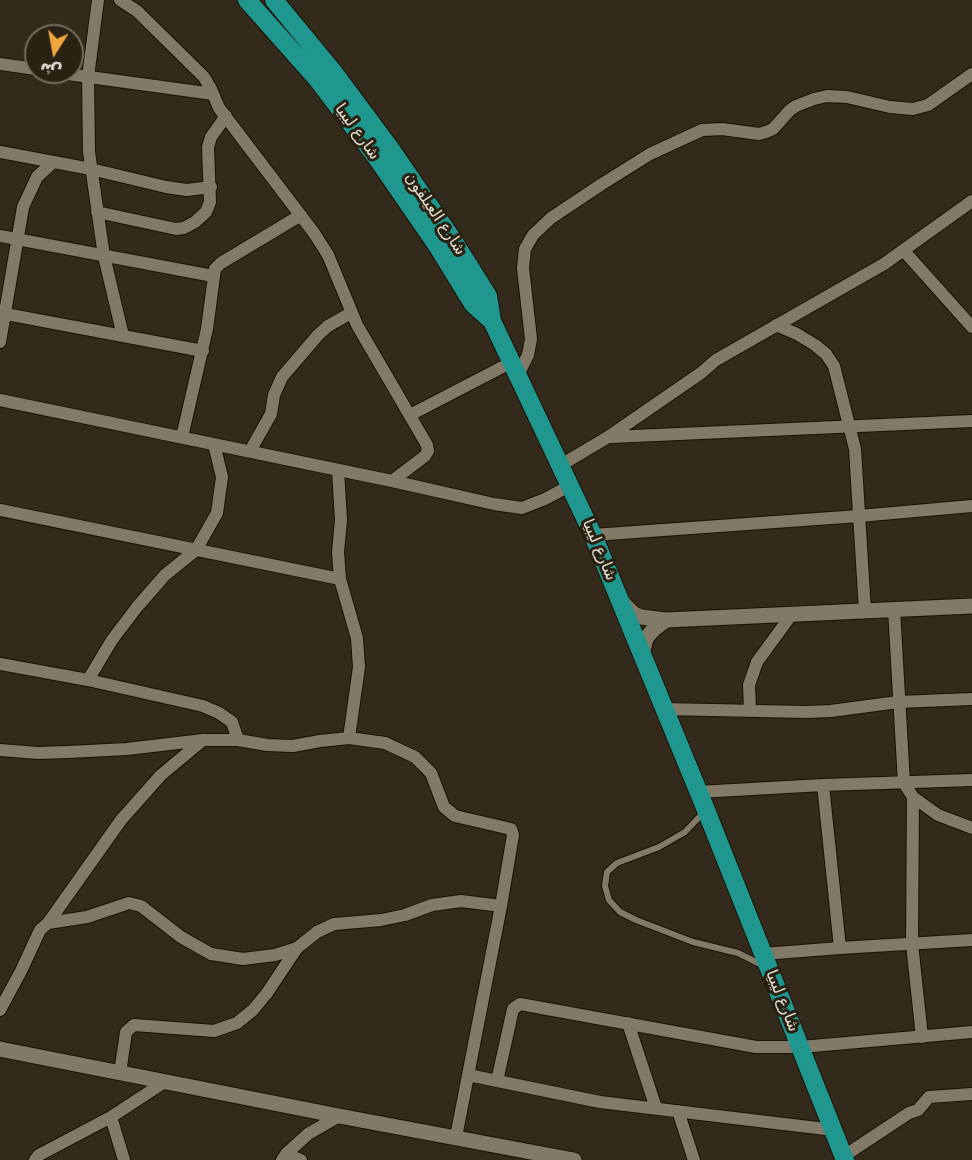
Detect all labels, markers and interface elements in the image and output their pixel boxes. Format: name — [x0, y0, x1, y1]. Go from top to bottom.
north arrow — [24, 24, 84, 84]
text: ش — [38, 59, 64, 82]
street label: شارع ليبيا — [330, 100, 384, 164]
street label: شارع العيلفون — [400, 169, 470, 259]
street label: شارع ليبيا — [577, 516, 621, 584]
street label: شارع ليبيا — [761, 967, 803, 1035]

